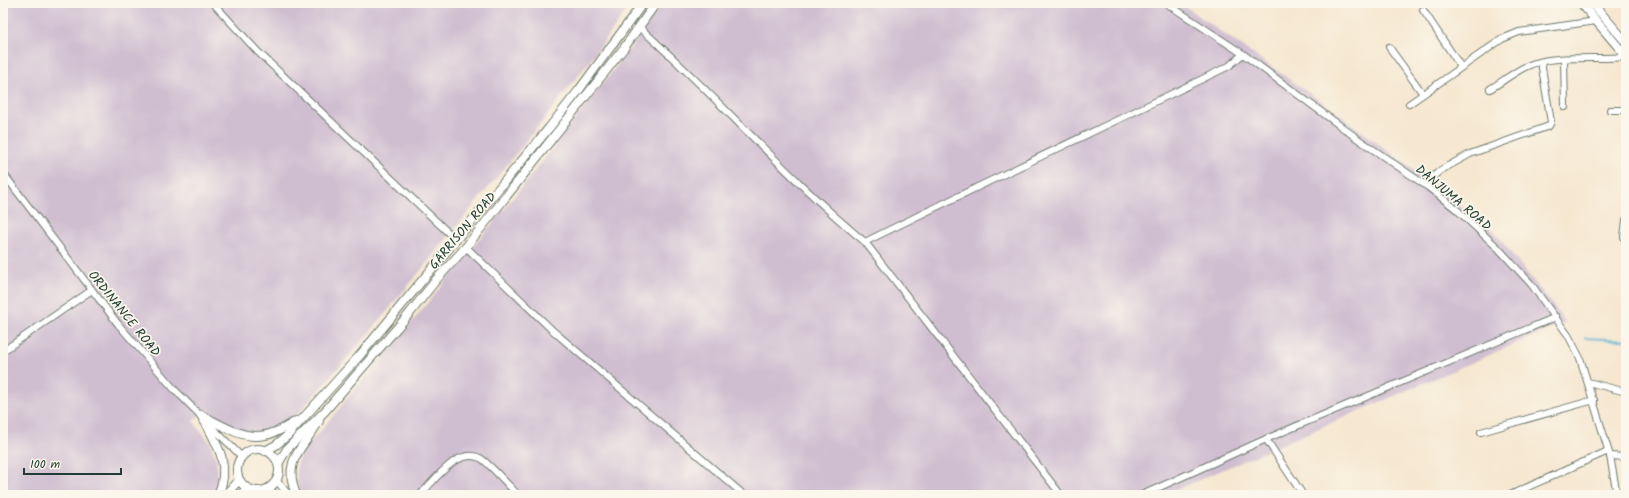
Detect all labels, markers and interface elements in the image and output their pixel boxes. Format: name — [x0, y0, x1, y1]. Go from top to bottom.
street label: DANJUMA ROAD — [1410, 160, 1496, 236]
street label: GARRISON ROAD — [424, 188, 502, 274]
street label: ORDINANCE ROAD — [82, 266, 165, 362]
scale bar — [24, 450, 121, 476]
text: 100 m — [30, 455, 61, 474]

